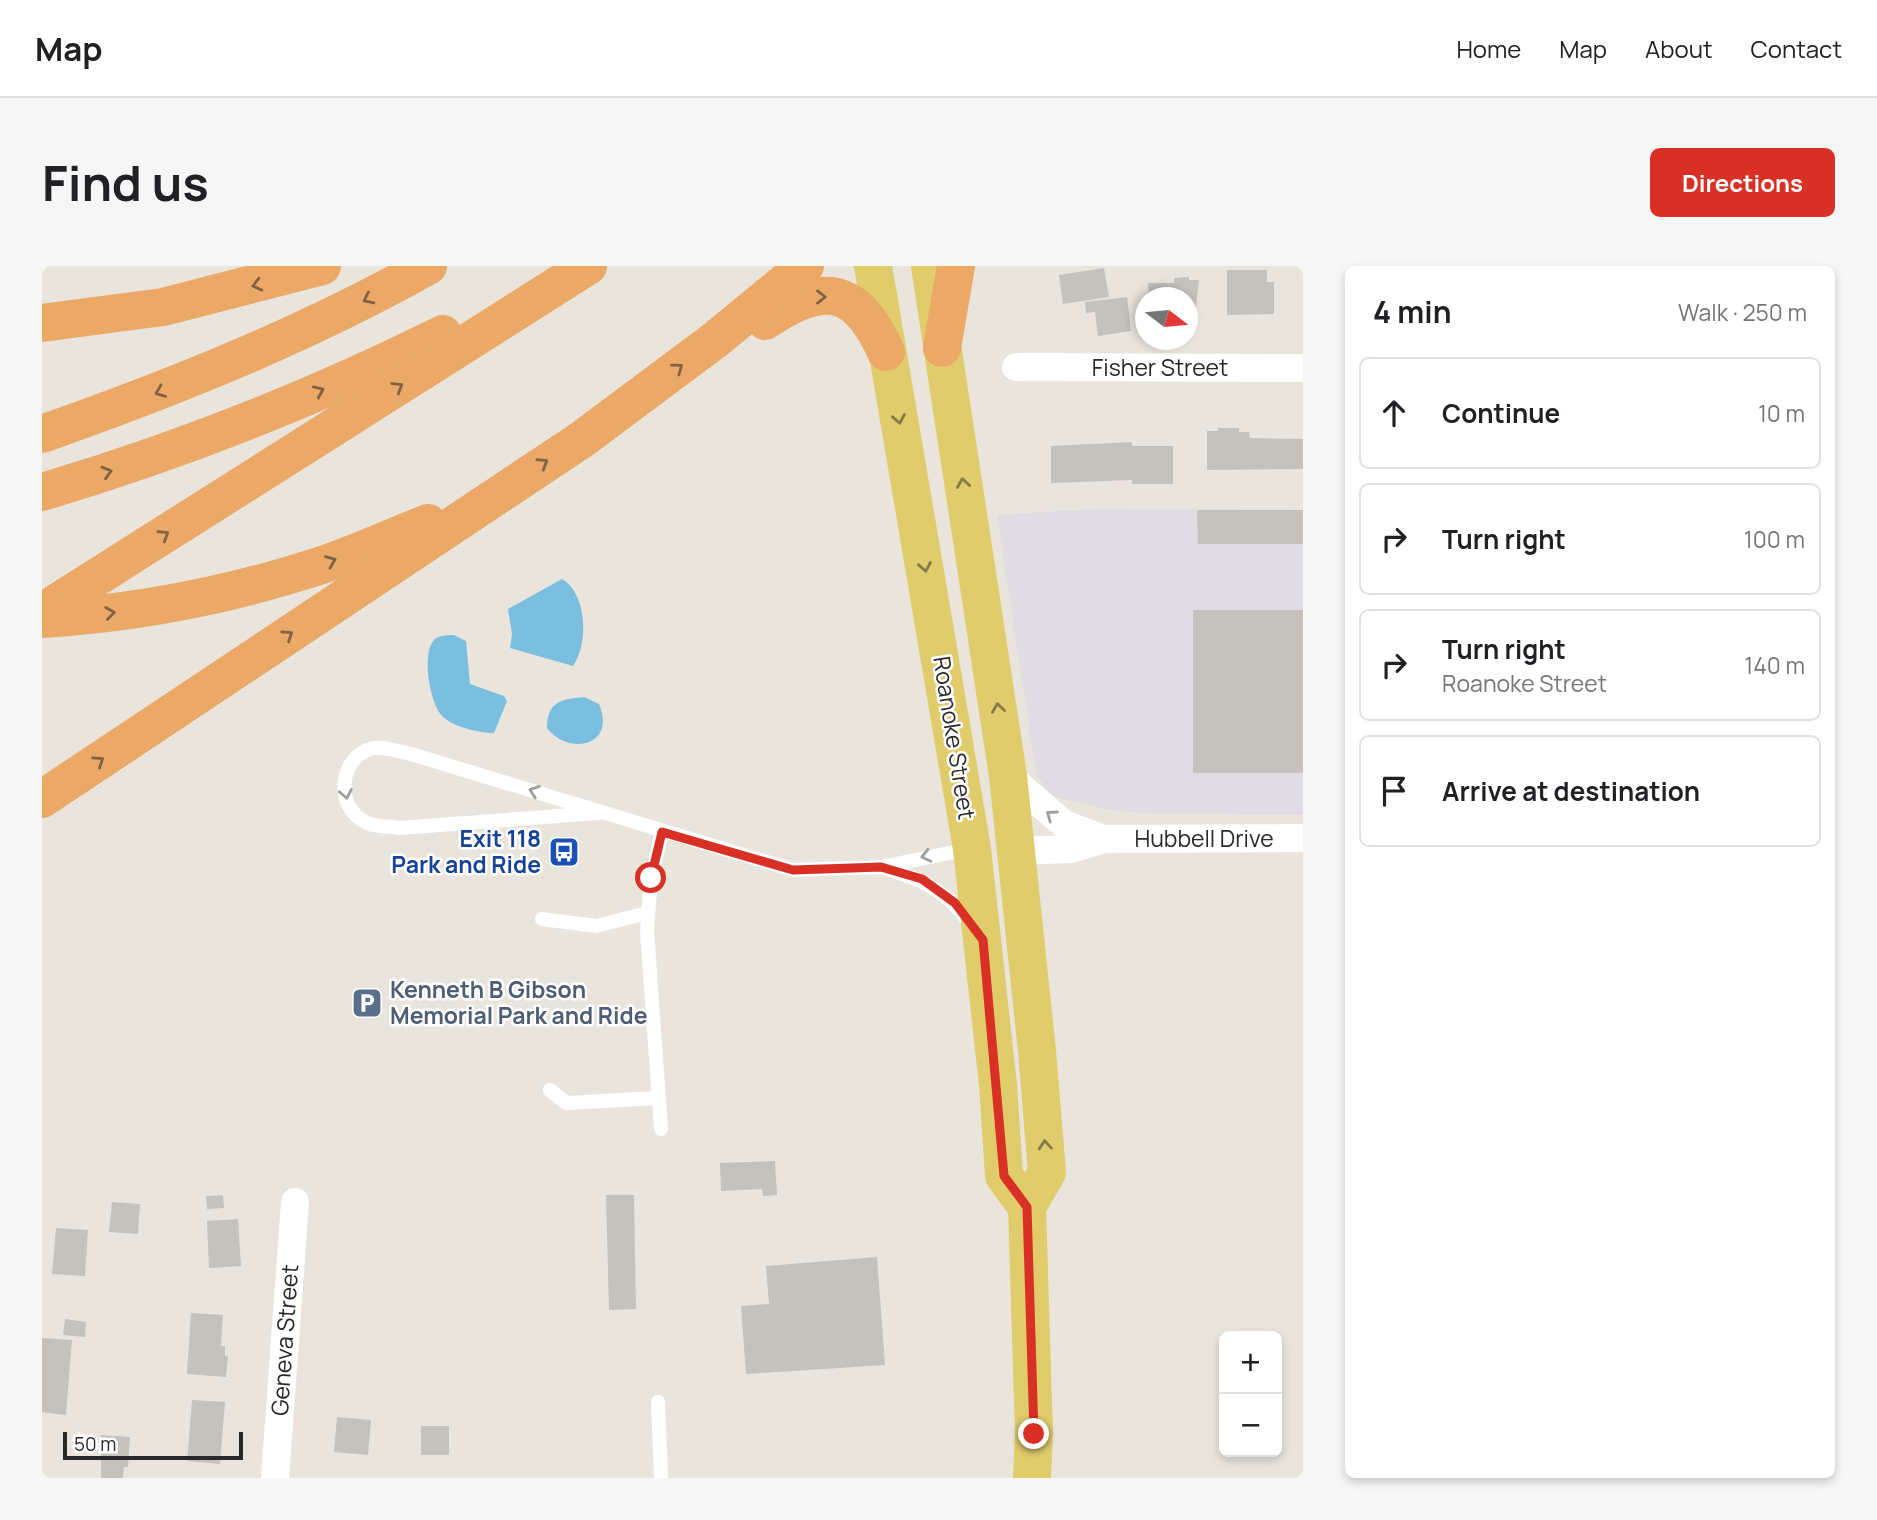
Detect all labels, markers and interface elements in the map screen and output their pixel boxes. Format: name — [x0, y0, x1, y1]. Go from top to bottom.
text: Map — [35, 26, 103, 71]
text: Home — [1456, 32, 1521, 65]
text: Map — [1559, 32, 1607, 65]
text: About — [1645, 32, 1713, 65]
text: Contact — [1751, 32, 1842, 65]
button: Directions — [1650, 148, 1835, 217]
text: Find us — [42, 149, 209, 216]
one-way arrow — [251, 277, 263, 291]
north arrow — [1135, 287, 1198, 350]
one-way arrow — [816, 289, 827, 305]
one-way arrow — [363, 290, 375, 304]
text: 4 min — [1373, 291, 1451, 332]
text: Walk · 250 m — [1678, 296, 1807, 328]
street label: Fisher Street — [1092, 351, 1228, 383]
one-way arrow — [671, 363, 683, 376]
one-way arrow — [155, 383, 167, 397]
one-way arrow — [390, 383, 403, 396]
one-way arrow — [312, 385, 325, 399]
icon: ahead — [1375, 394, 1413, 432]
text: Continue — [1442, 395, 1560, 431]
text: 10 m — [1758, 397, 1805, 429]
one-way arrow — [890, 413, 905, 425]
one-way arrow — [535, 459, 548, 472]
one-way arrow — [101, 466, 113, 481]
one-way arrow — [956, 478, 971, 489]
icon: right — [1375, 520, 1413, 558]
text: Turn right — [1442, 521, 1566, 557]
text: 100 m — [1744, 523, 1805, 555]
one-way arrow — [157, 531, 170, 544]
one-way arrow — [324, 556, 336, 570]
one-way arrow — [917, 561, 932, 573]
one-way arrow — [104, 605, 116, 620]
one-way arrow — [280, 631, 293, 643]
text: Turn right — [1442, 631, 1566, 667]
icon: right — [1375, 646, 1413, 684]
text: 140 m — [1744, 649, 1805, 681]
street label: Roanoke Street — [926, 654, 984, 822]
text: Roanoke Street — [1442, 667, 1607, 699]
one-way arrow — [991, 702, 1006, 714]
one-way arrow — [91, 757, 104, 769]
icon: arrive — [1375, 772, 1413, 810]
text: Arrive at destination — [1442, 773, 1700, 809]
one-way arrow — [529, 785, 541, 799]
one-way arrow — [338, 787, 353, 799]
one-way arrow — [1046, 810, 1059, 823]
place label: Exit 118 Park and Ride — [391, 822, 541, 880]
street label: Hubbell Drive — [1134, 822, 1274, 854]
bus stop icon: Exit 118 Park and Ride — [547, 835, 581, 869]
one-way arrow — [920, 848, 932, 862]
route start — [635, 862, 666, 893]
place label: Kenneth B Gibson Memorial Park and Ride — [390, 973, 648, 1031]
parking icon: Kenneth B Gibson Memorial Park and Ride — [350, 986, 384, 1020]
one-way arrow — [1038, 1139, 1053, 1150]
street label: Geneva Street — [263, 1263, 305, 1417]
map controls — [1219, 1331, 1282, 1457]
button: + — [1219, 1331, 1282, 1394]
button: − — [1219, 1394, 1282, 1457]
route end — [1018, 1418, 1049, 1449]
scale bar — [63, 1429, 243, 1461]
text: 50 m — [74, 1431, 116, 1457]

